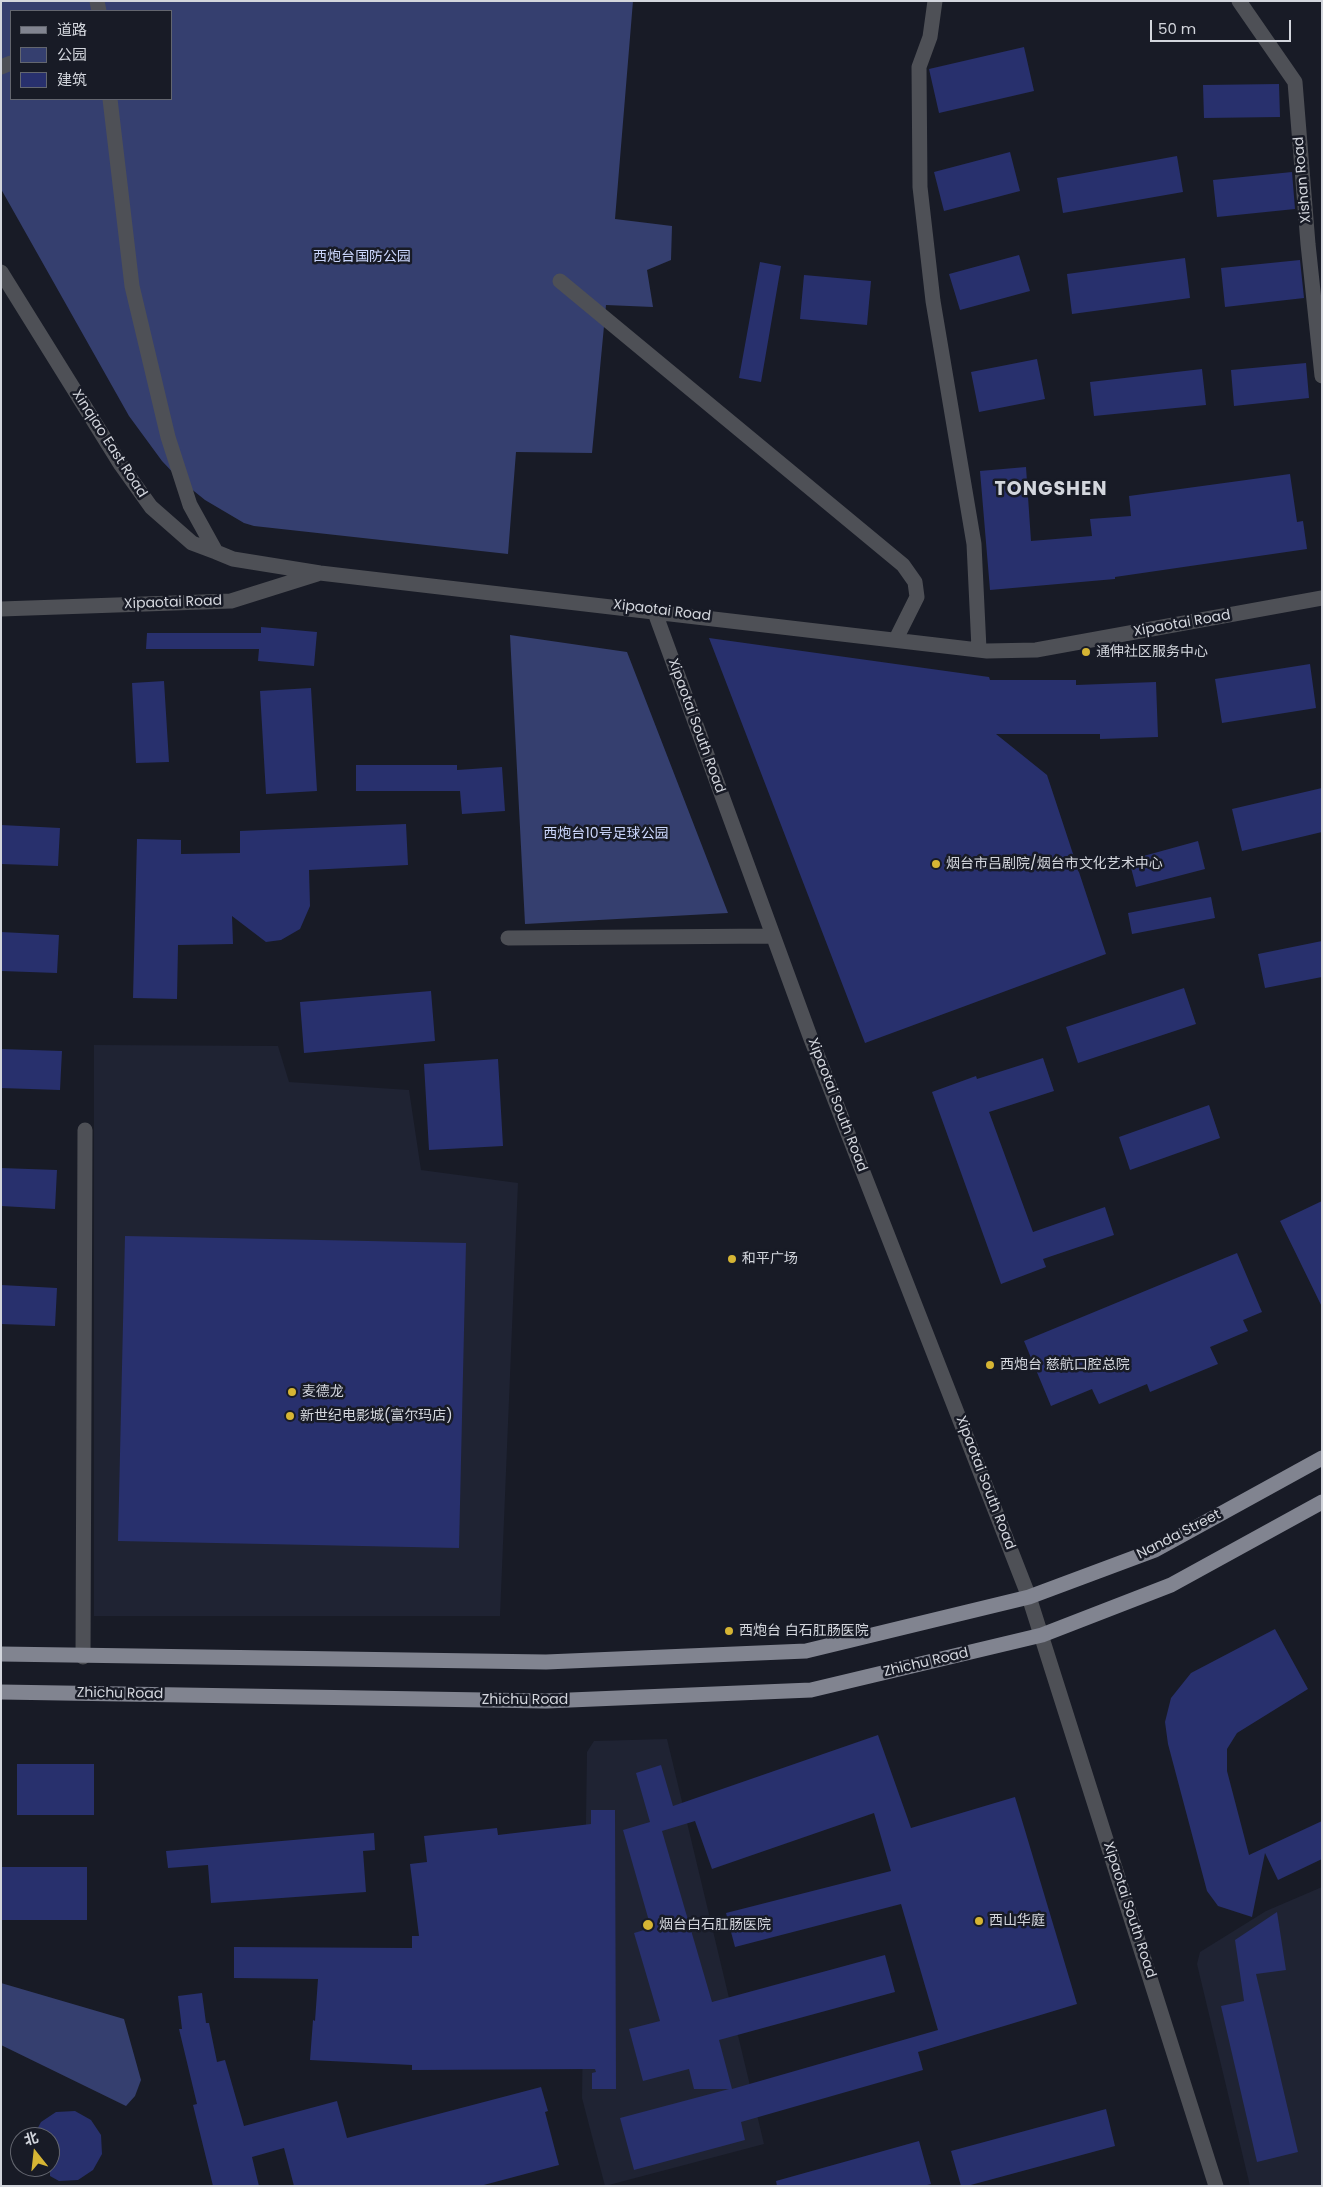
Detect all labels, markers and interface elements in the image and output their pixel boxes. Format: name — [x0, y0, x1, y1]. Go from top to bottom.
legend — [10, 10, 172, 100]
scale bar — [1153, 10, 1294, 42]
text: 50 m — [1158, 18, 1196, 39]
text: 道路 — [57, 19, 87, 40]
text: 公园 — [57, 44, 87, 65]
text: 建筑 — [57, 69, 87, 90]
street label: Xishan Road — [1291, 136, 1315, 224]
park label: 西炮台国防公园 — [313, 249, 411, 265]
street label: Xinqiao East Road — [68, 387, 150, 501]
district label: TONGSHEN — [993, 479, 1109, 501]
street label: Xipaotai Road — [124, 593, 222, 613]
street label: Xipaotai Road — [612, 597, 712, 625]
street label: Xipaotai Road — [1132, 607, 1232, 641]
place label: 通伸社区服务中心 — [1096, 644, 1208, 660]
marker: 通伸社区服务中心 — [1080, 646, 1092, 658]
street label: Xipaotai South Road — [664, 656, 728, 796]
park label: 西炮台10号足球公园 — [543, 826, 669, 842]
place label: 烟台市吕剧院/烟台市文化艺术中心 — [946, 856, 1163, 872]
marker: 烟台市吕剧院/烟台市文化艺术中心 — [930, 858, 942, 870]
street label: Xipaotai South Road — [804, 1036, 870, 1174]
place label: 和平广场 — [742, 1251, 798, 1267]
marker: 和平广场 — [726, 1253, 738, 1265]
place label: 西炮台 慈航口腔总院 — [1000, 1357, 1130, 1373]
marker: 西炮台 慈航口腔总院 — [984, 1359, 996, 1371]
place label: 麦德龙 — [302, 1384, 344, 1400]
marker: 麦德龙 — [286, 1386, 298, 1398]
place label: 新世纪电影城(富尔玛店) — [300, 1408, 453, 1424]
marker: 新世纪电影城(富尔玛店) — [284, 1410, 296, 1422]
street label: Xipaotai South Road — [952, 1414, 1018, 1552]
street label: Nanda Street — [1134, 1507, 1224, 1563]
place label: 西炮台 白石肛肠医院 — [739, 1623, 869, 1639]
marker: 西炮台 白石肛肠医院 — [723, 1625, 735, 1637]
street label: Zhichu Road — [882, 1645, 970, 1681]
street label: Zhichu Road — [77, 1685, 163, 1703]
street label: Zhichu Road — [482, 1692, 568, 1708]
street label: Xipaotai South Road — [1099, 1840, 1159, 1980]
place label: 西山华庭 — [989, 1913, 1045, 1929]
marker: 西山华庭 — [973, 1915, 985, 1927]
place label: 烟台白石肛肠医院 — [659, 1917, 771, 1933]
marker: 烟台白石肛肠医院 — [641, 1918, 655, 1932]
north arrow — [10, 2127, 60, 2177]
text: 北 — [22, 2127, 41, 2150]

